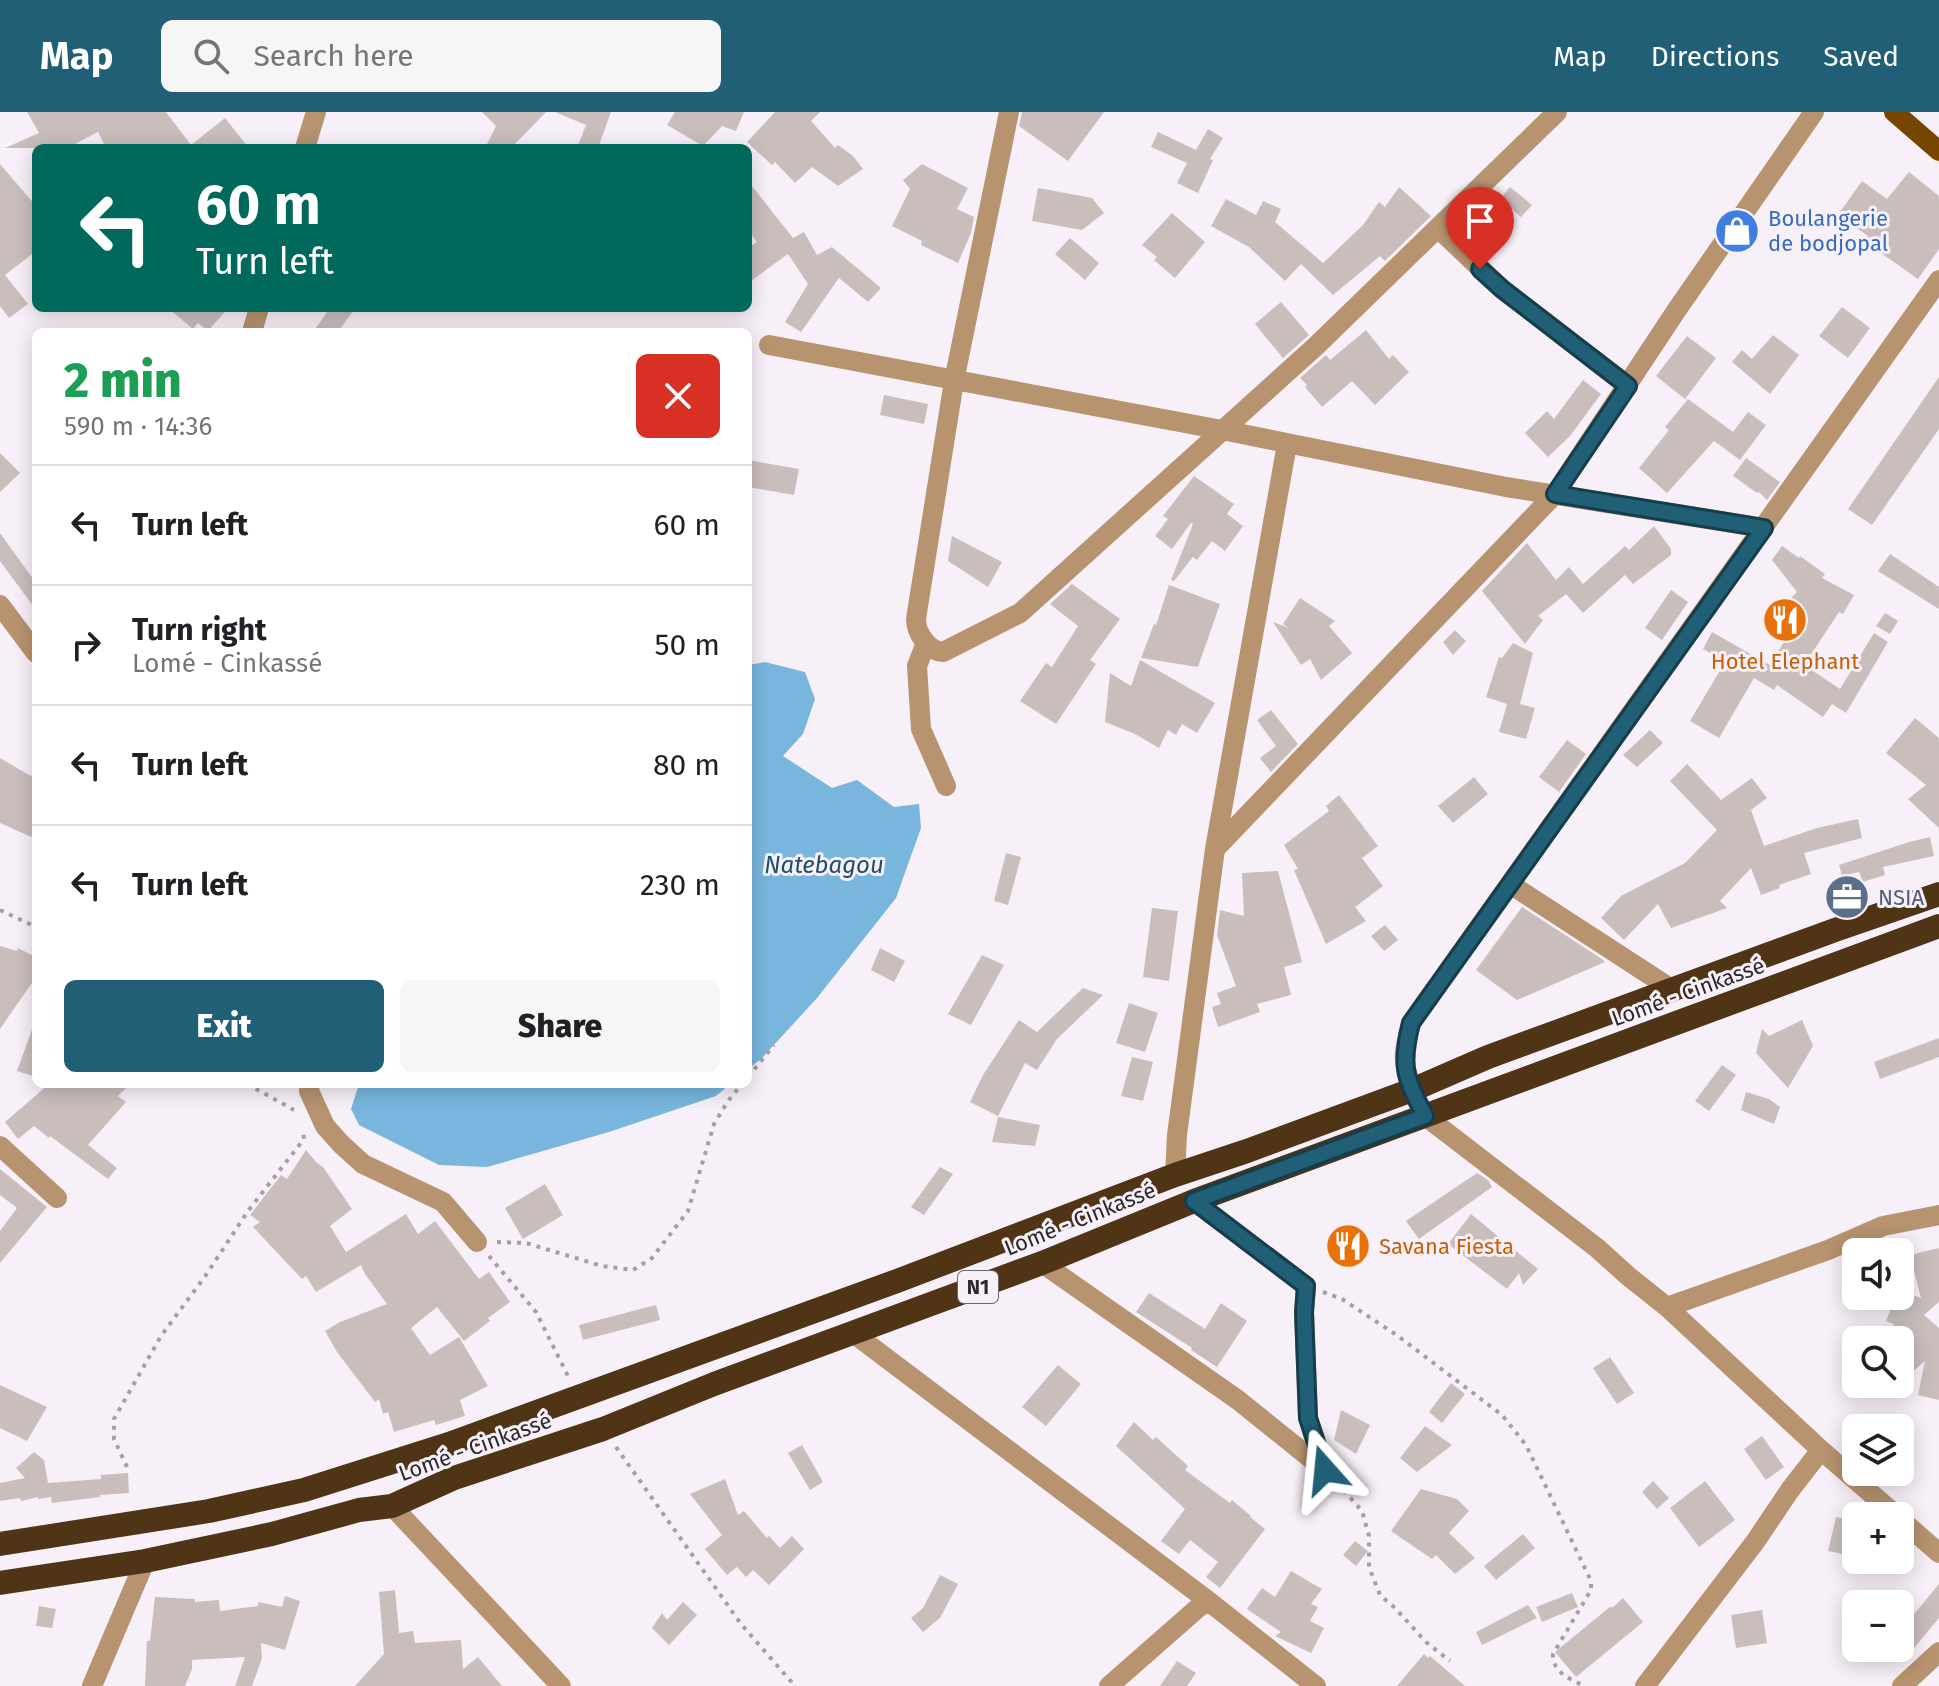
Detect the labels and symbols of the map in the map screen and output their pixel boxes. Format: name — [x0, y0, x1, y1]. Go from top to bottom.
pin — [1446, 187, 1514, 269]
place label: Boulangerie de bodjopal — [1768, 205, 1888, 257]
shop icon: Boulangerie de bodjopal — [1713, 207, 1761, 255]
restaurant icon: Hotel Elephant — [1761, 596, 1809, 644]
place label: Hotel Elephant — [1711, 648, 1859, 675]
water label: Natebagou — [764, 851, 884, 879]
office icon: NSIA — [1823, 873, 1871, 921]
place label: NSIA — [1878, 884, 1925, 911]
street label: Lomé - Cinkassé — [1608, 952, 1768, 1032]
street label: Lomé - Cinkassé — [1000, 1176, 1160, 1262]
restaurant icon: Savana Fiesta — [1324, 1222, 1372, 1270]
place label: Savana Fiesta — [1379, 1233, 1514, 1260]
road number: N1 — [958, 1271, 998, 1303]
street label: Lomé - Cinkassé — [395, 1407, 555, 1487]
position arrow — [1283, 1428, 1367, 1512]

